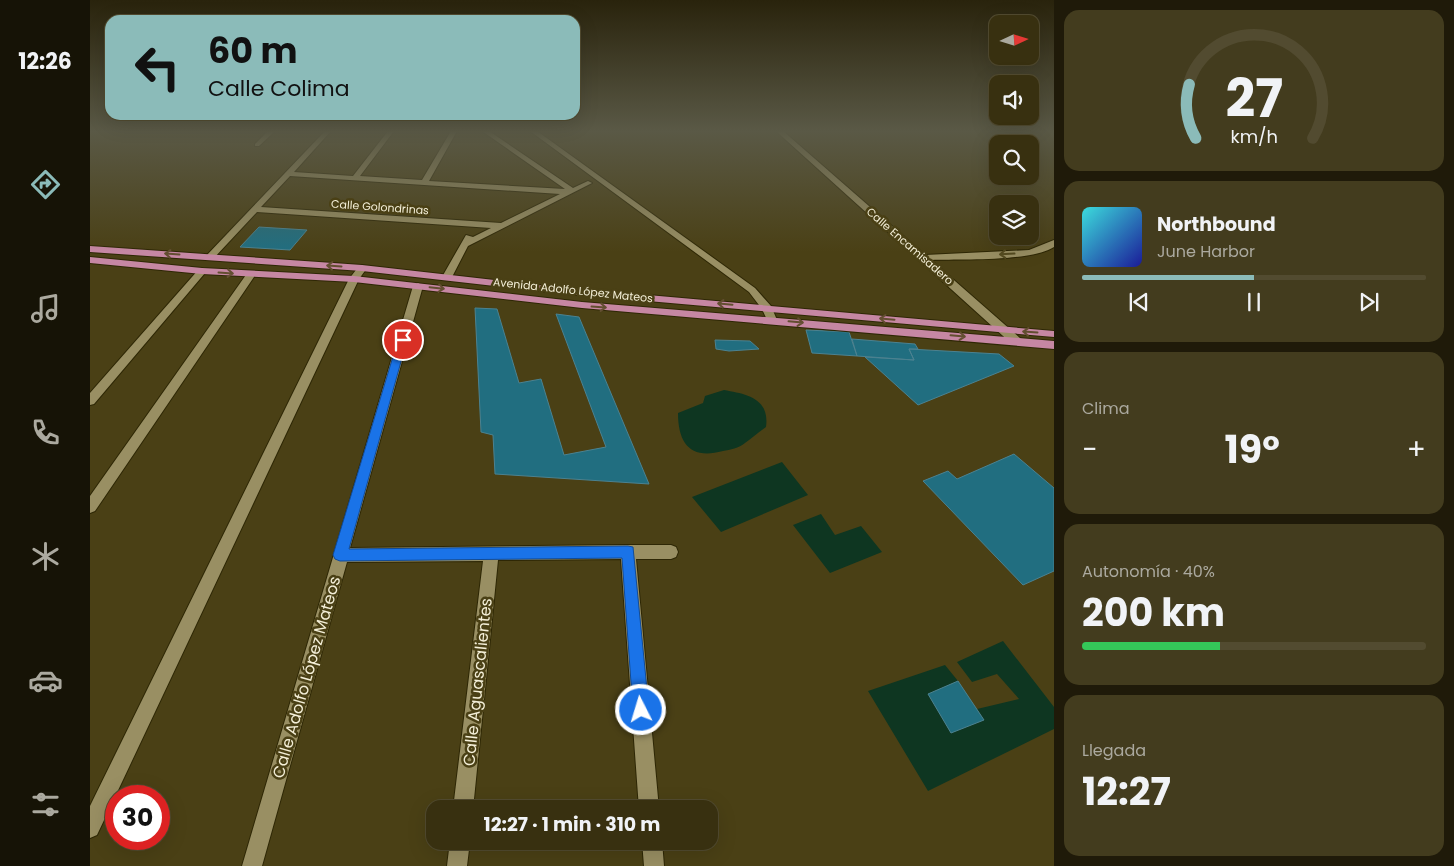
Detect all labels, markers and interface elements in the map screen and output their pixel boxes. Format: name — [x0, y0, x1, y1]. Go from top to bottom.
north arrow — [989, 15, 1039, 65]
map controls — [989, 15, 1039, 245]
text: 60 m — [208, 26, 298, 75]
icon: left — [125, 35, 190, 100]
text: 12:26 — [18, 46, 72, 77]
text: 27 — [1225, 62, 1283, 135]
text: Calle Colima — [208, 73, 350, 104]
button: sound — [989, 75, 1039, 125]
text: km/h — [1230, 124, 1278, 149]
button: search — [989, 135, 1039, 185]
icon: directions — [28, 167, 63, 202]
button: layers — [989, 195, 1039, 245]
street label: Calle Golondrinas — [331, 196, 430, 218]
street label: Calle Encamisadero — [863, 204, 957, 288]
text: Northbound — [1157, 211, 1276, 238]
text: June Harbor — [1157, 240, 1255, 263]
one-way arrow — [1000, 249, 1016, 258]
one-way arrow — [165, 250, 181, 259]
one-way arrow — [327, 261, 343, 270]
one-way arrow — [217, 268, 233, 277]
street label: Avenida Adolfo López Mateos — [492, 274, 654, 306]
one-way arrow — [429, 283, 445, 293]
icon: previous — [1125, 288, 1153, 316]
icon: pause — [1240, 288, 1268, 316]
icon: next — [1355, 288, 1383, 316]
icon: music — [28, 291, 63, 326]
one-way arrow — [717, 299, 733, 309]
one-way arrow — [591, 302, 607, 311]
one-way arrow — [879, 314, 895, 324]
one-way arrow — [787, 317, 803, 327]
pin — [382, 319, 424, 361]
icon: arrive — [389, 326, 417, 354]
one-way arrow — [1022, 327, 1038, 337]
one-way arrow — [949, 332, 965, 341]
text: Clima — [1082, 397, 1130, 420]
icon: phone — [28, 415, 63, 450]
text: 19° — [1225, 423, 1280, 476]
text: − — [1082, 430, 1097, 469]
text: + — [1407, 430, 1426, 469]
icon: climate — [28, 539, 63, 574]
text: Autonomía · 40% — [1082, 560, 1215, 583]
street label: Calle Adolfo López Mateos — [267, 573, 346, 781]
text: 200 km — [1082, 586, 1225, 639]
street label: Calle Aguascalientes — [457, 597, 498, 767]
icon: car — [28, 663, 63, 698]
position arrow — [614, 683, 666, 735]
text: Llegada — [1082, 739, 1146, 762]
text: 12:27 — [1082, 765, 1171, 818]
speed limit sign: 30 — [105, 785, 170, 850]
icon: filters — [28, 787, 63, 822]
text: 12:27 · 1 min · 310 m — [484, 811, 660, 838]

